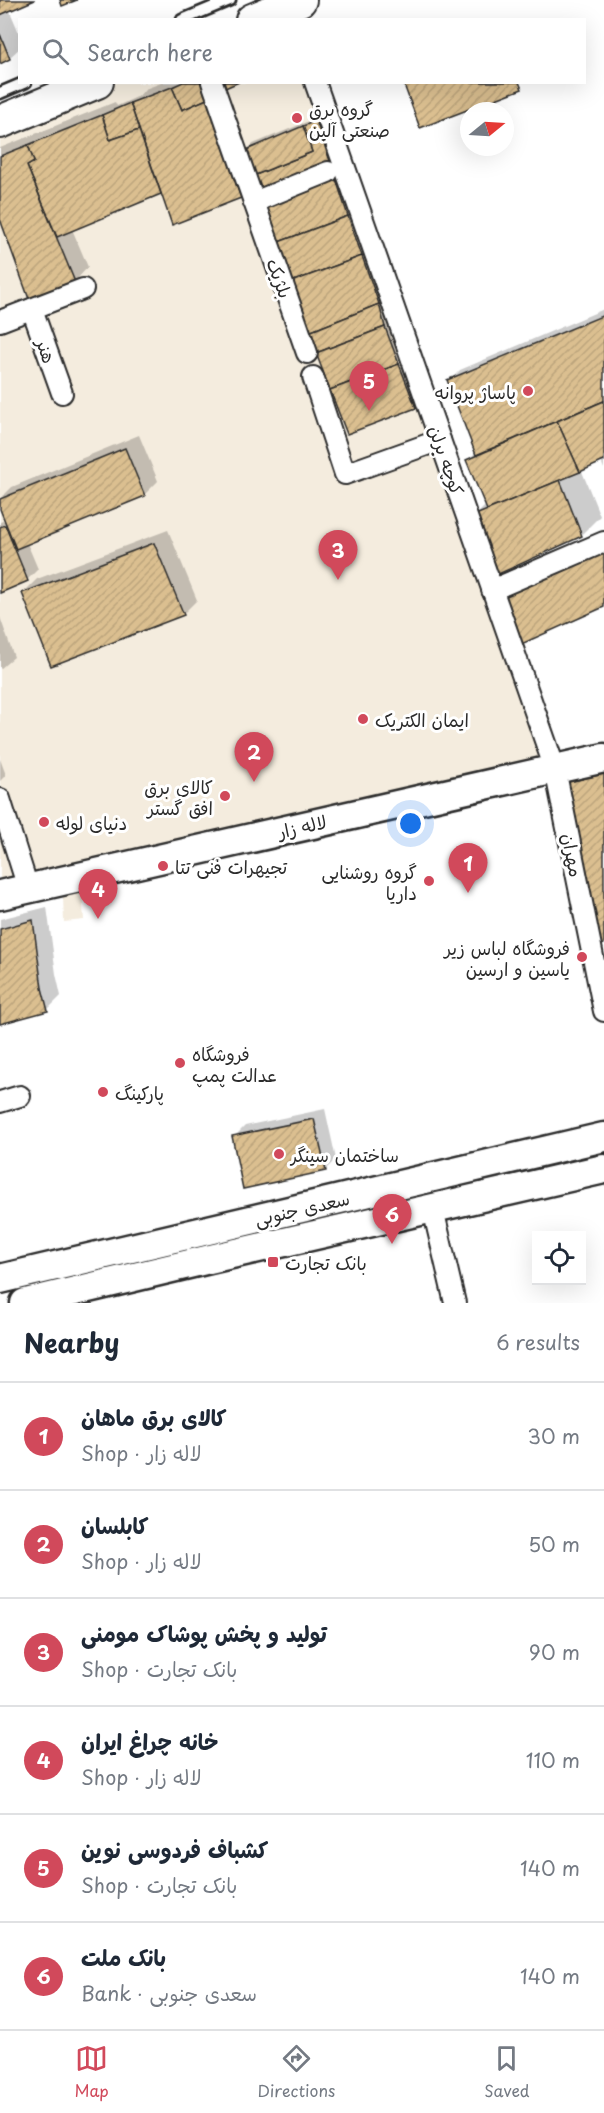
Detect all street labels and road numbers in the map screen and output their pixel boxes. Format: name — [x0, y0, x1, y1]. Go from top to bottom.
street label: بلژیک — [260, 254, 300, 302]
street label: هنر — [30, 334, 64, 367]
street label: کوچه برلن — [422, 422, 472, 499]
street label: لاله زار — [273, 807, 329, 845]
street label: مهران — [556, 831, 590, 879]
street label: سعدی جنوبی — [252, 1184, 352, 1232]

